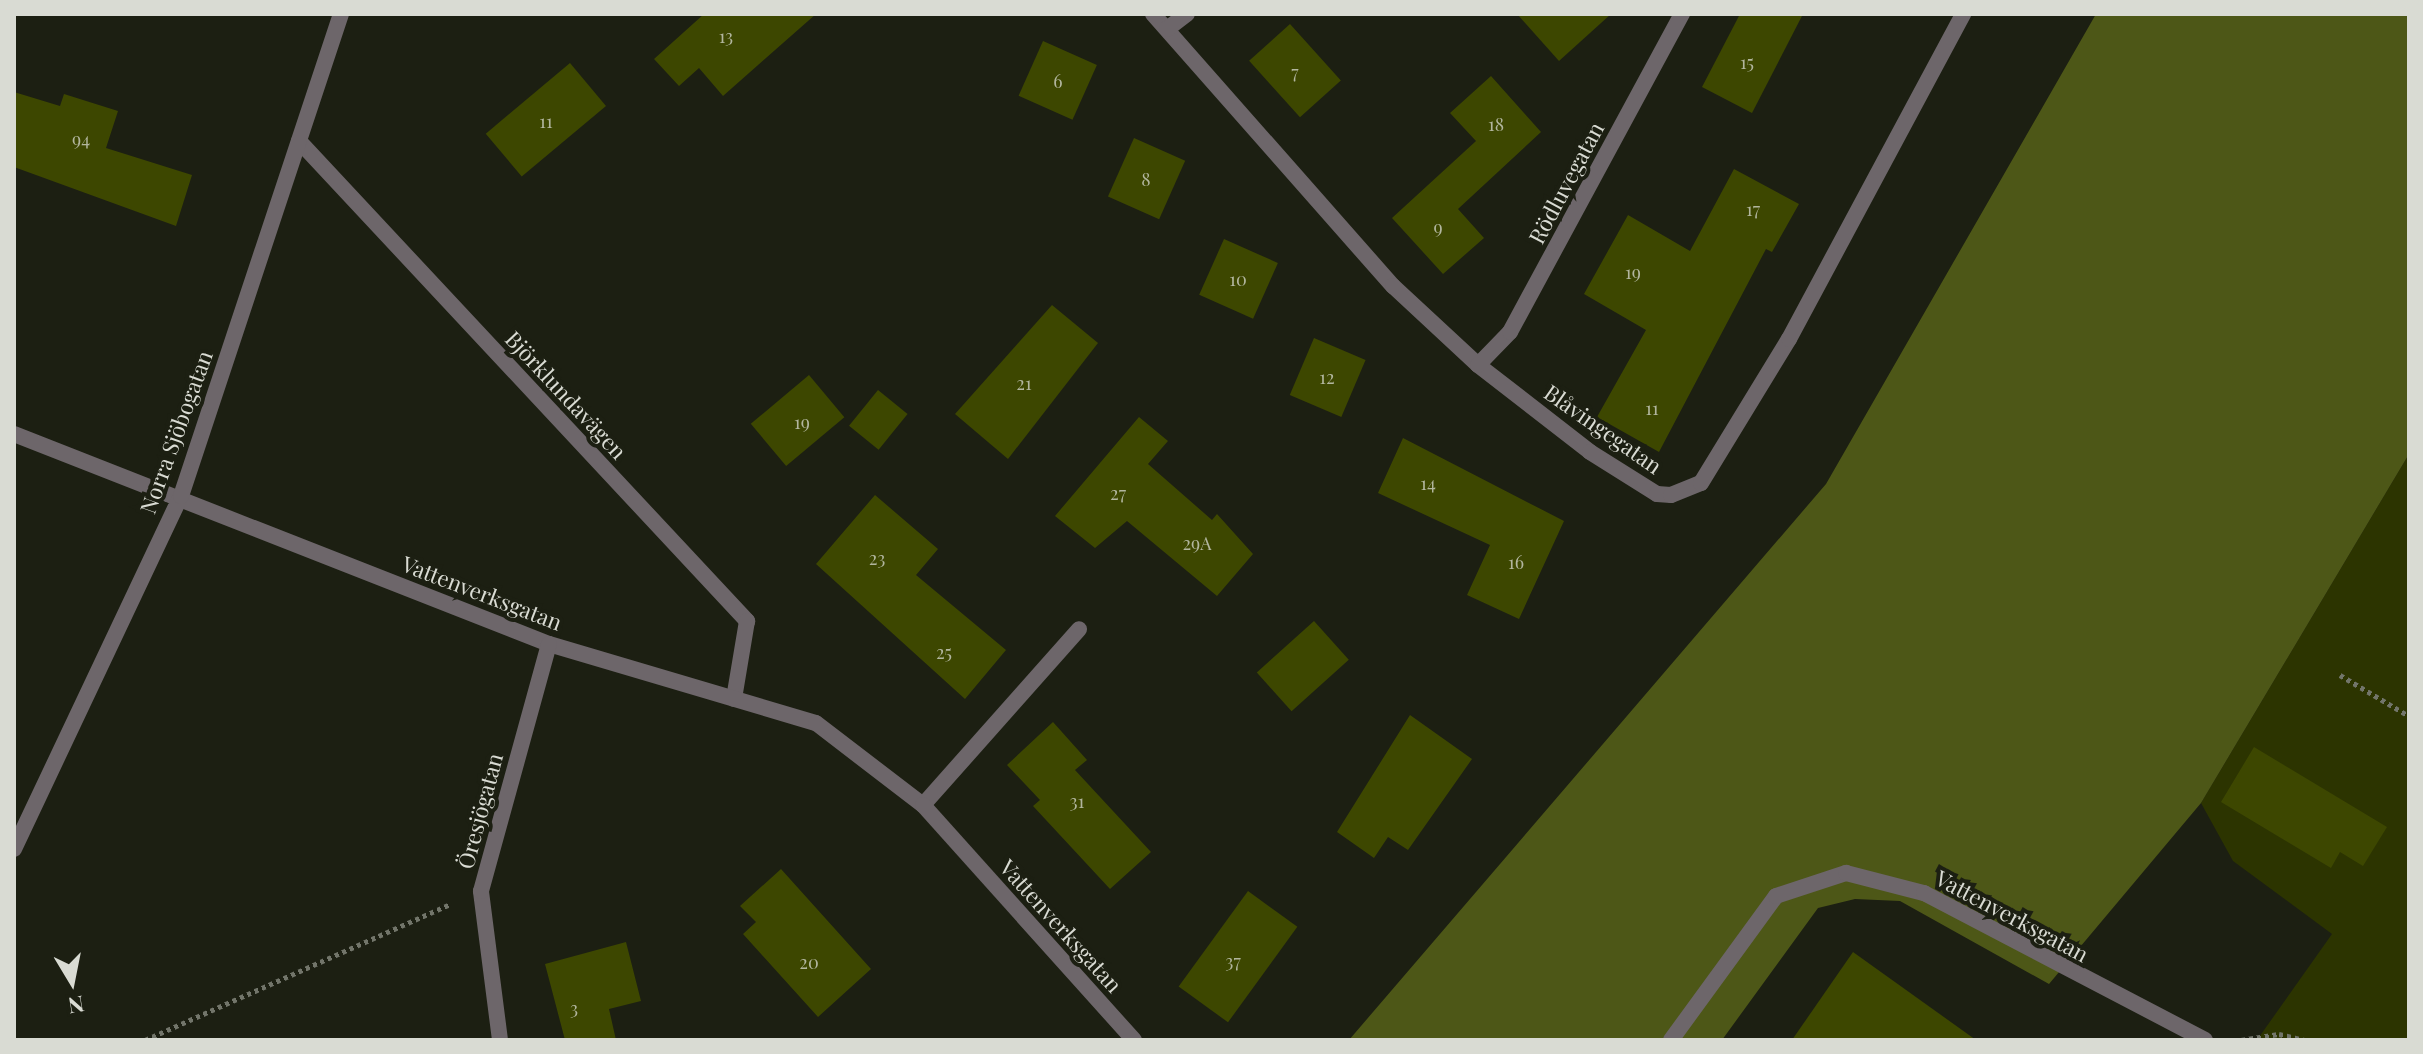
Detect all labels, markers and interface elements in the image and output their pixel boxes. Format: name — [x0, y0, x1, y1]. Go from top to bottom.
house number: 13 — [719, 25, 733, 47]
house number: 15 — [1740, 51, 1754, 73]
house number: 7 — [1291, 61, 1299, 83]
house number: 6 — [1053, 70, 1063, 92]
house number: 11 — [539, 110, 553, 132]
house number: 18 — [1488, 113, 1504, 135]
street label: Rödluvegatan — [1523, 118, 1609, 248]
house number: 94 — [72, 128, 90, 150]
house number: 8 — [1141, 168, 1151, 190]
house number: 17 — [1746, 198, 1760, 220]
house number: 9 — [1433, 216, 1443, 238]
house number: 19 — [1625, 261, 1641, 283]
house number: 10 — [1229, 268, 1247, 290]
street label: Björklundavägen — [500, 326, 632, 464]
street label: Norra Sjöbogatan — [134, 347, 218, 517]
house number: 12 — [1319, 366, 1335, 388]
house number: 21 — [1016, 372, 1032, 394]
street label: Blåvingegatan — [1539, 379, 1667, 479]
house number: 11 — [1645, 397, 1659, 419]
house number: 19 — [794, 411, 810, 433]
house number: 14 — [1420, 472, 1436, 494]
house number: 27 — [1110, 482, 1126, 504]
house number: 29A — [1182, 532, 1212, 554]
house number: 23 — [869, 547, 885, 569]
street label: Vattenverksgatan — [398, 550, 566, 636]
house number: 16 — [1508, 551, 1524, 573]
house number: 25 — [936, 641, 952, 663]
street label: Öresjögatan — [452, 750, 508, 872]
house number: 31 — [1070, 790, 1084, 812]
street label: Vattenverksgatan — [995, 854, 1127, 998]
street label: Vattenverksgatan — [1931, 865, 2093, 967]
north arrow — [32, 942, 112, 1022]
house number: 37 — [1225, 950, 1241, 972]
house number: 20 — [799, 951, 819, 973]
text: N — [66, 989, 87, 1022]
house number: 3 — [570, 997, 578, 1019]

